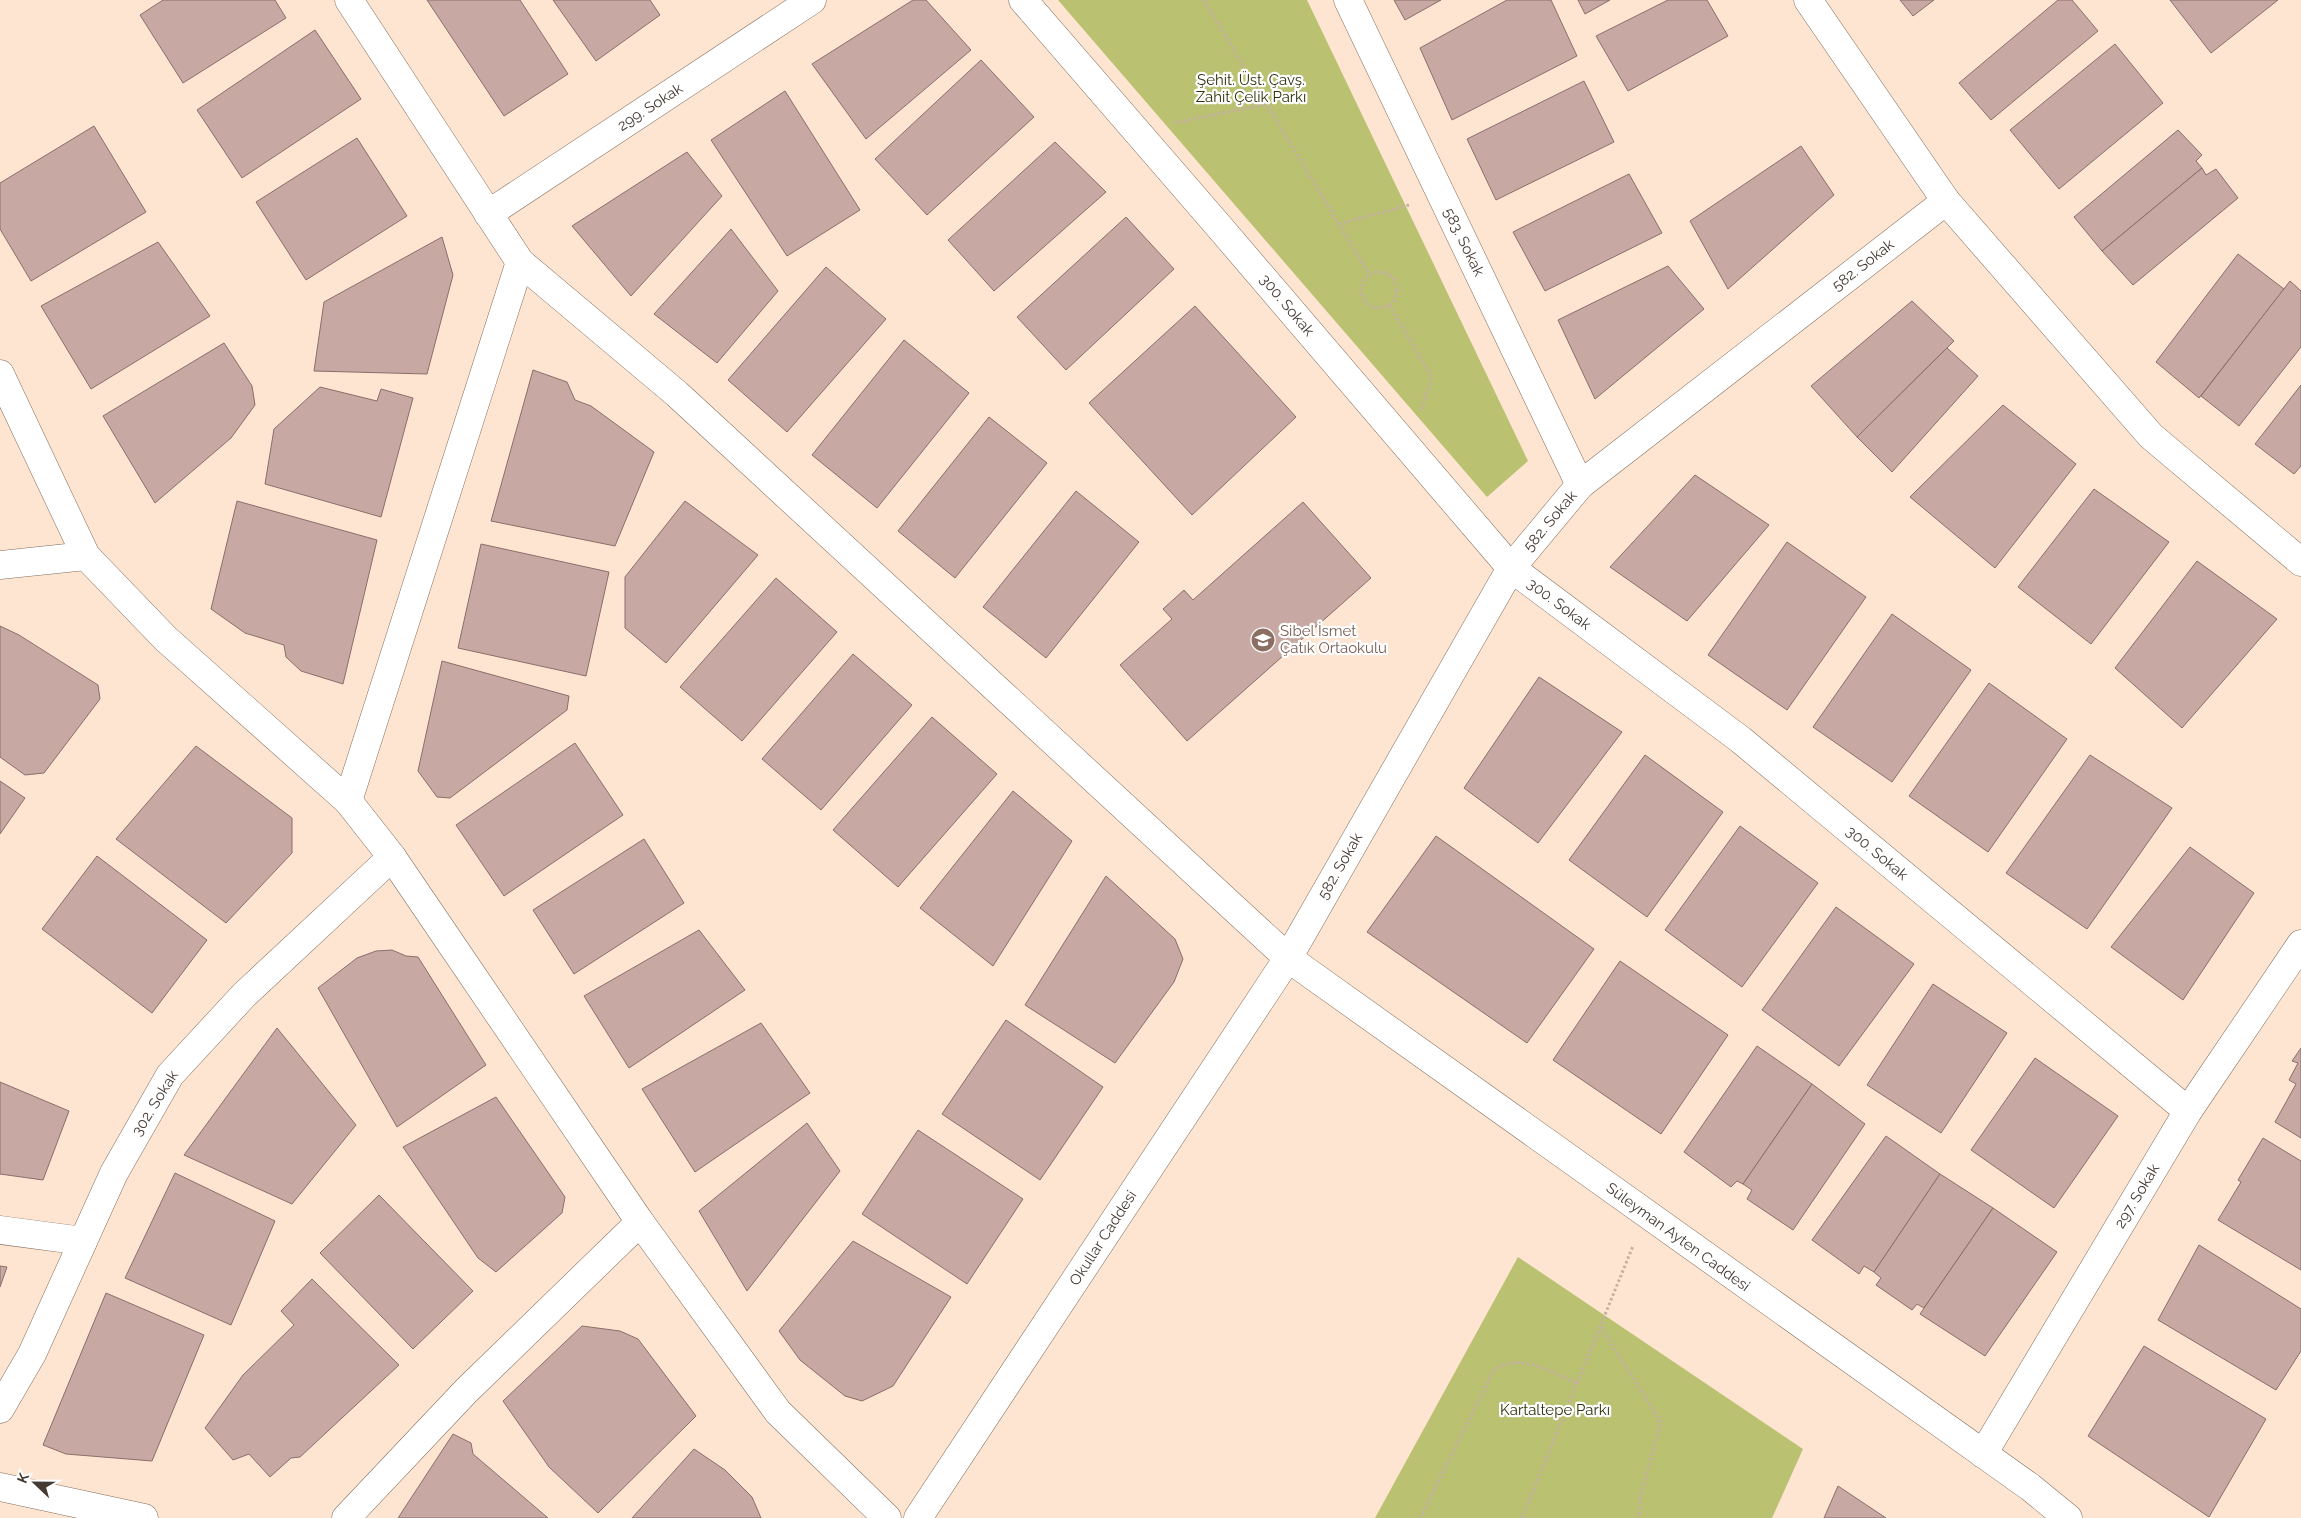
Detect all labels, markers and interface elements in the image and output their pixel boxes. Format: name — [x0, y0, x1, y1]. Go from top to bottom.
park label: Şehit. Üst. Çavş. Zahit Çelik Parkı — [1196, 70, 1306, 106]
street label: 299. Sokak — [614, 79, 686, 135]
street label: 583. Sokak — [1440, 205, 1488, 279]
street label: 582. Sokak — [1828, 235, 1898, 295]
street label: 300. Sokak — [1256, 270, 1318, 340]
street label: 582. Sokak — [1519, 487, 1581, 555]
street label: 300. Sokak — [1524, 574, 1594, 634]
place label: Sibel İsmet Çatık Ortaokulu — [1280, 621, 1387, 657]
school or university icon: Sibel İsmet Çatık Ortaokulu — [1250, 627, 1276, 653]
street label: 300. Sokak — [1842, 822, 1912, 884]
street label: 582. Sokak — [1314, 830, 1366, 902]
street label: 302. Sokak — [128, 1067, 182, 1139]
street label: 297. Sokak — [2111, 1160, 2163, 1232]
street label: Süleyman Ayten Caddesi — [1603, 1179, 1753, 1295]
street label: Okullar Caddesi — [1066, 1187, 1140, 1289]
park label: Kartaltepe Parkı — [1500, 1401, 1610, 1419]
north arrow — [10, 1458, 60, 1508]
text: K — [14, 1470, 32, 1485]

